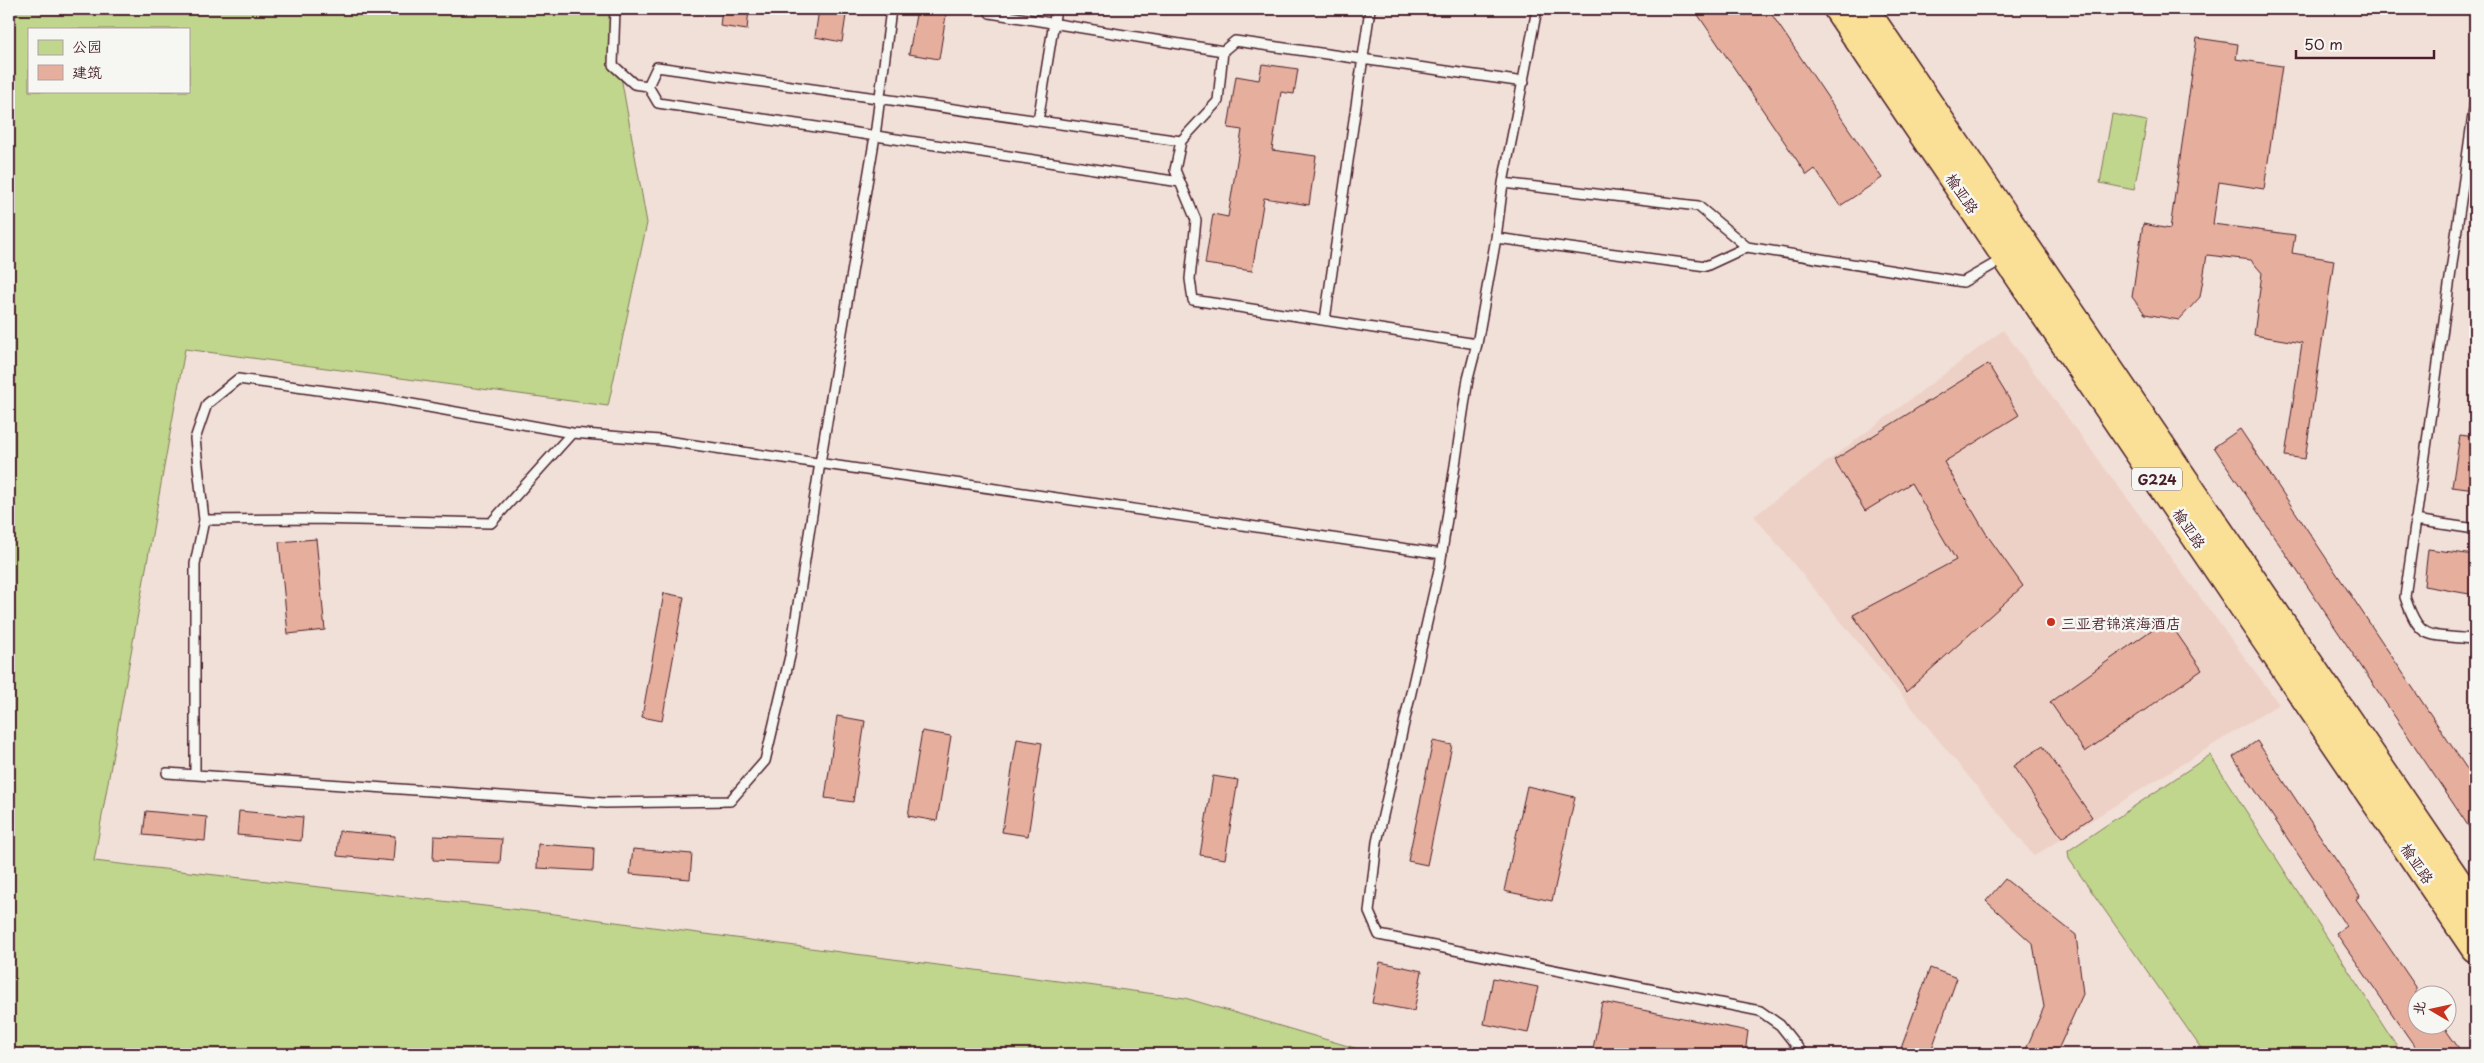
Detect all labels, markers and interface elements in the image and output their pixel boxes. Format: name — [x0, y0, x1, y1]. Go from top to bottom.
legend — [28, 28, 190, 92]
scale bar — [2296, 28, 2434, 60]
text: 50 m — [2304, 32, 2343, 55]
text: 公园 — [72, 34, 102, 57]
text: 建筑 — [72, 60, 102, 83]
street label: 榆亚路 — [1941, 168, 1985, 218]
road number: G224 — [2132, 468, 2182, 490]
street label: 榆亚路 — [2168, 503, 2212, 553]
place label: 三亚君锦滨海酒店 — [2061, 611, 2181, 634]
marker: 三亚君锦滨海酒店 — [2045, 616, 2057, 628]
street label: 榆亚路 — [2396, 838, 2440, 888]
north arrow — [2406, 986, 2456, 1036]
text: 北 — [2407, 999, 2430, 1016]

